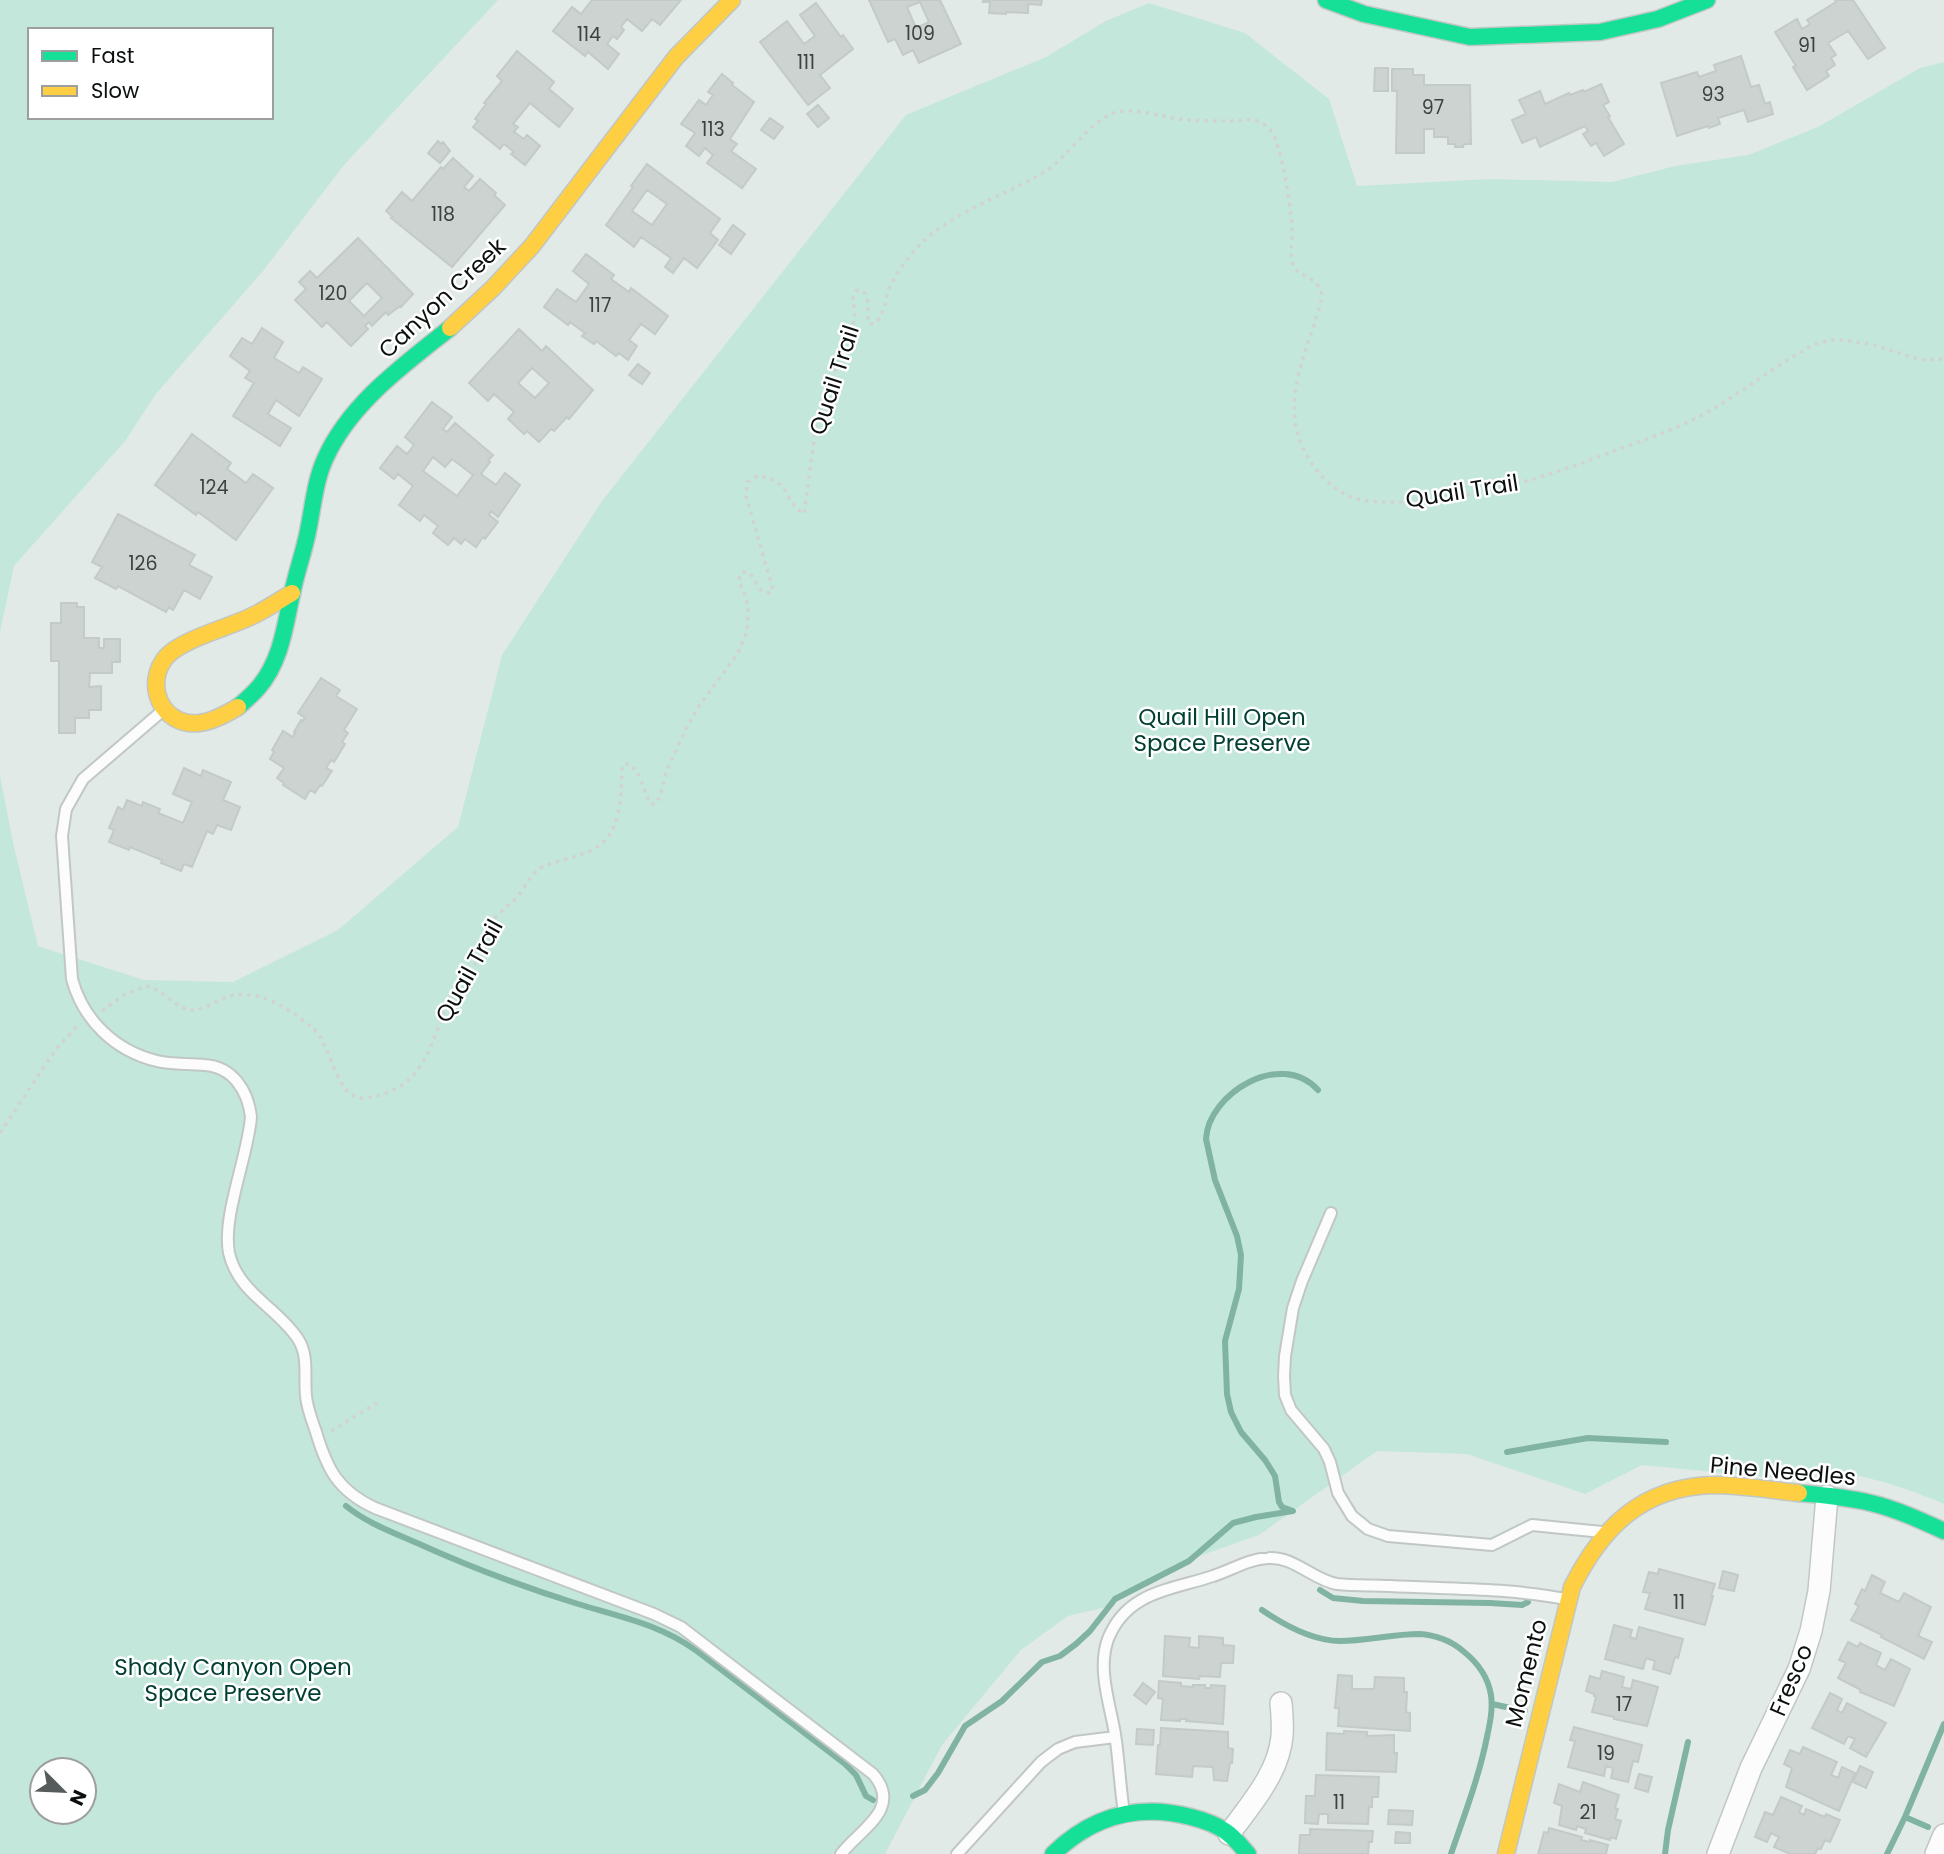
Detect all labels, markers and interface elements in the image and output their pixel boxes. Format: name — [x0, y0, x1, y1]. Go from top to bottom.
house number: 109 — [905, 20, 935, 47]
house number: 114 — [577, 21, 601, 48]
legend — [28, 28, 273, 119]
house number: 91 — [1798, 32, 1816, 59]
text: Fast — [91, 41, 134, 70]
house number: 111 — [797, 49, 815, 76]
text: Slow — [91, 76, 139, 105]
house number: 93 — [1701, 81, 1725, 108]
house number: 97 — [1422, 94, 1444, 121]
house number: 113 — [701, 116, 725, 143]
house number: 118 — [431, 201, 455, 228]
street label: Canyon Creek — [371, 231, 513, 365]
house number: 120 — [319, 280, 347, 307]
house number: 117 — [589, 292, 611, 319]
street label: Quail Trail — [801, 321, 867, 439]
street label: Quail Trail — [1403, 466, 1521, 516]
house number: 124 — [200, 474, 229, 501]
house number: 126 — [128, 550, 158, 577]
park label: Quail Hill Open Space Preserve — [1133, 701, 1311, 759]
street label: Quail Trail — [427, 913, 511, 1029]
street label: Pine Needles — [1709, 1449, 1857, 1493]
house number: 11 — [1673, 1589, 1685, 1616]
street label: Momento — [1497, 1616, 1555, 1730]
street label: Fresco — [1762, 1639, 1820, 1721]
park label: Shady Canyon Open Space Preserve — [114, 1651, 352, 1709]
house number: 17 — [1616, 1691, 1632, 1718]
house number: 19 — [1597, 1740, 1615, 1767]
north arrow — [28, 1756, 98, 1826]
text: N — [63, 1786, 93, 1810]
house number: 11 — [1333, 1789, 1345, 1816]
house number: 21 — [1579, 1799, 1597, 1826]

